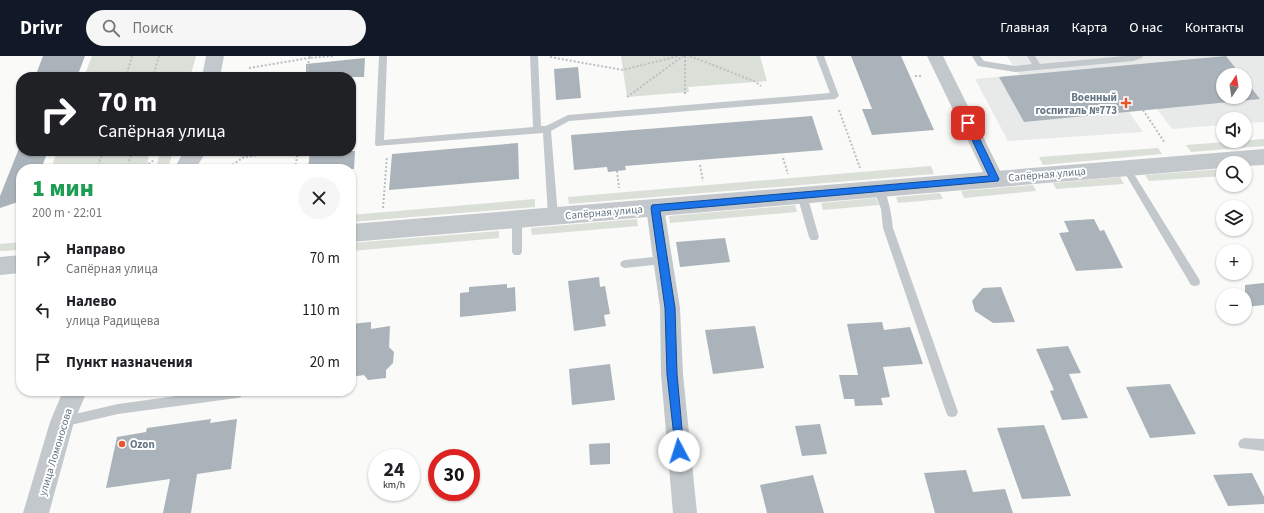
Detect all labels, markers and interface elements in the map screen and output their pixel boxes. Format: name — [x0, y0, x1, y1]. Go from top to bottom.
search box — [86, 10, 366, 46]
text: Drivr — [20, 15, 62, 42]
icon: search — [100, 17, 122, 39]
text: Поиск — [132, 18, 173, 39]
text: Главная — [1000, 18, 1049, 38]
text: Карта — [1071, 18, 1107, 38]
text: О нас — [1129, 18, 1163, 38]
text: Контакты — [1185, 18, 1244, 38]
north arrow — [1216, 68, 1252, 104]
map controls — [1216, 68, 1252, 324]
text: 70 m — [98, 82, 157, 122]
icon: right — [32, 88, 84, 140]
place label: Военный госпиталь №773 — [1035, 90, 1117, 118]
marker: Военный госпиталь №773 — [1120, 97, 1132, 109]
pin — [951, 106, 985, 140]
icon: arrive — [957, 112, 979, 134]
button: sound — [1216, 112, 1252, 148]
text: Сапёрная улица — [98, 119, 225, 144]
button: search — [1216, 156, 1252, 192]
street label: Сапёрная улица — [1008, 164, 1087, 185]
text: 1 мин — [32, 171, 94, 206]
button: close — [298, 177, 340, 219]
button: layers — [1216, 200, 1252, 236]
street label: Сапёрная улица — [565, 202, 644, 223]
text: 200 m · 22:01 — [32, 204, 102, 222]
text: Направо — [66, 239, 125, 260]
button: + — [1216, 244, 1252, 280]
icon: right — [32, 247, 54, 269]
text: 70 m — [310, 248, 340, 269]
text: Сапёрная улица — [66, 260, 158, 278]
button: − — [1216, 288, 1252, 324]
text: Налево — [66, 291, 117, 312]
icon: left — [32, 299, 54, 321]
text: 110 m — [302, 300, 340, 321]
text: улица Радищева — [66, 312, 160, 330]
icon: arrive — [32, 351, 54, 373]
text: Пункт назначения — [66, 352, 193, 373]
text: 20 m — [310, 352, 340, 373]
street label: улица Ломоносова — [35, 407, 76, 498]
position arrow — [658, 430, 700, 472]
place label: Ozon — [130, 437, 155, 452]
marker: Ozon — [117, 439, 127, 449]
speed limit sign: 30 — [428, 449, 480, 501]
text: 24 — [383, 456, 405, 484]
text: km/h — [383, 478, 405, 492]

